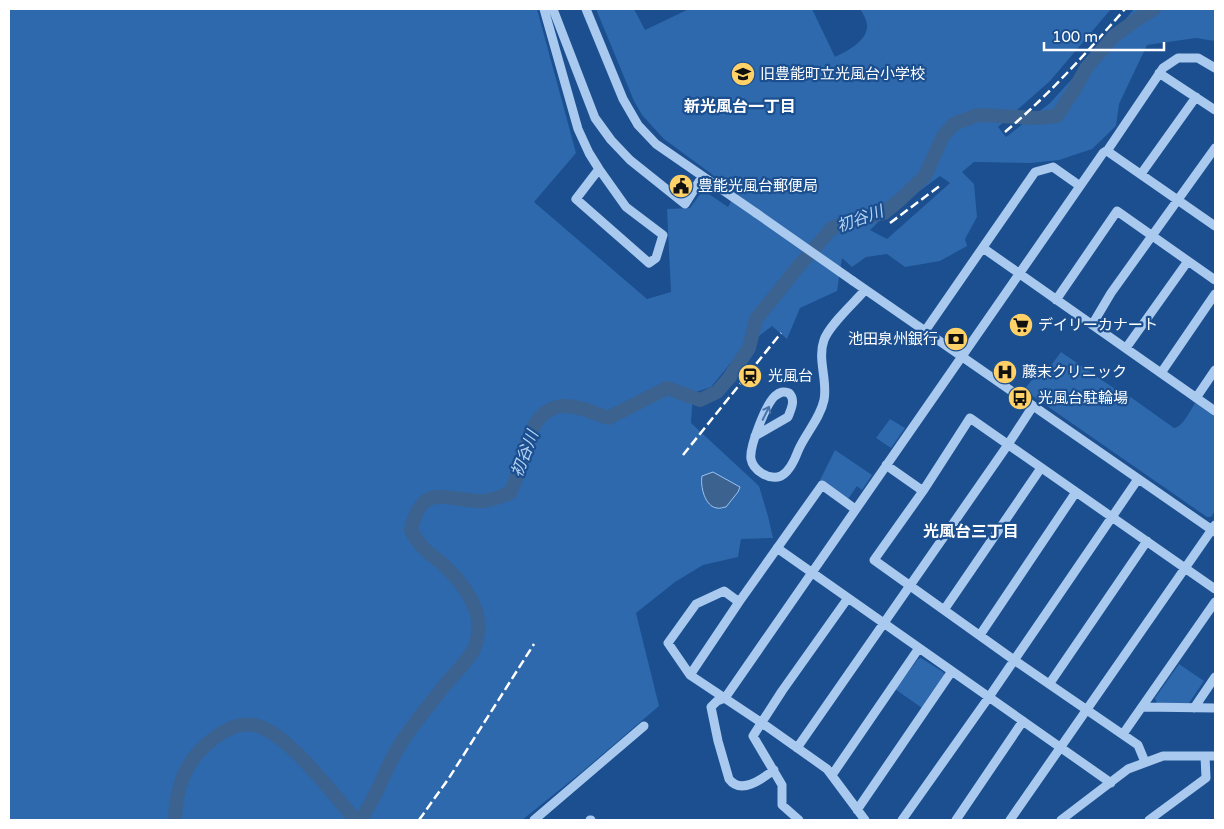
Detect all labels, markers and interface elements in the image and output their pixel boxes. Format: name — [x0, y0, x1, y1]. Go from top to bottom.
scale bar — [1044, 20, 1164, 52]
text: 100 m — [1052, 28, 1098, 46]
school or university icon: 旧豊能町立光風台小学校 — [730, 61, 756, 87]
place label: 旧豊能町立光風台小学校 — [760, 65, 925, 83]
district label: 新光風台一丁目 — [684, 97, 796, 117]
public building icon: 豊能光風台郵便局 — [668, 173, 694, 199]
place label: 豊能光風台郵便局 — [698, 177, 818, 195]
water label: 初谷川 — [834, 201, 888, 237]
supermarket icon: デイリーカナート — [1008, 312, 1034, 338]
place label: デイリーカナート — [1038, 316, 1158, 334]
bank icon: 池田泉州銀行 — [943, 326, 969, 352]
place label: 池田泉州銀行 — [848, 330, 938, 348]
hospital icon: 藤末クリニック — [992, 359, 1018, 385]
station icon: 光風台 — [737, 363, 763, 389]
place label: 藤末クリニック — [1022, 363, 1127, 381]
place label: 光風台 — [768, 367, 813, 385]
bus stop icon: 光風台駐輪場 — [1007, 385, 1033, 411]
place label: 光風台駐輪場 — [1038, 389, 1128, 407]
one-way arrow — [761, 405, 771, 420]
water label: 初谷川 — [507, 426, 544, 480]
district label: 光風台三丁目 — [923, 522, 1019, 542]

